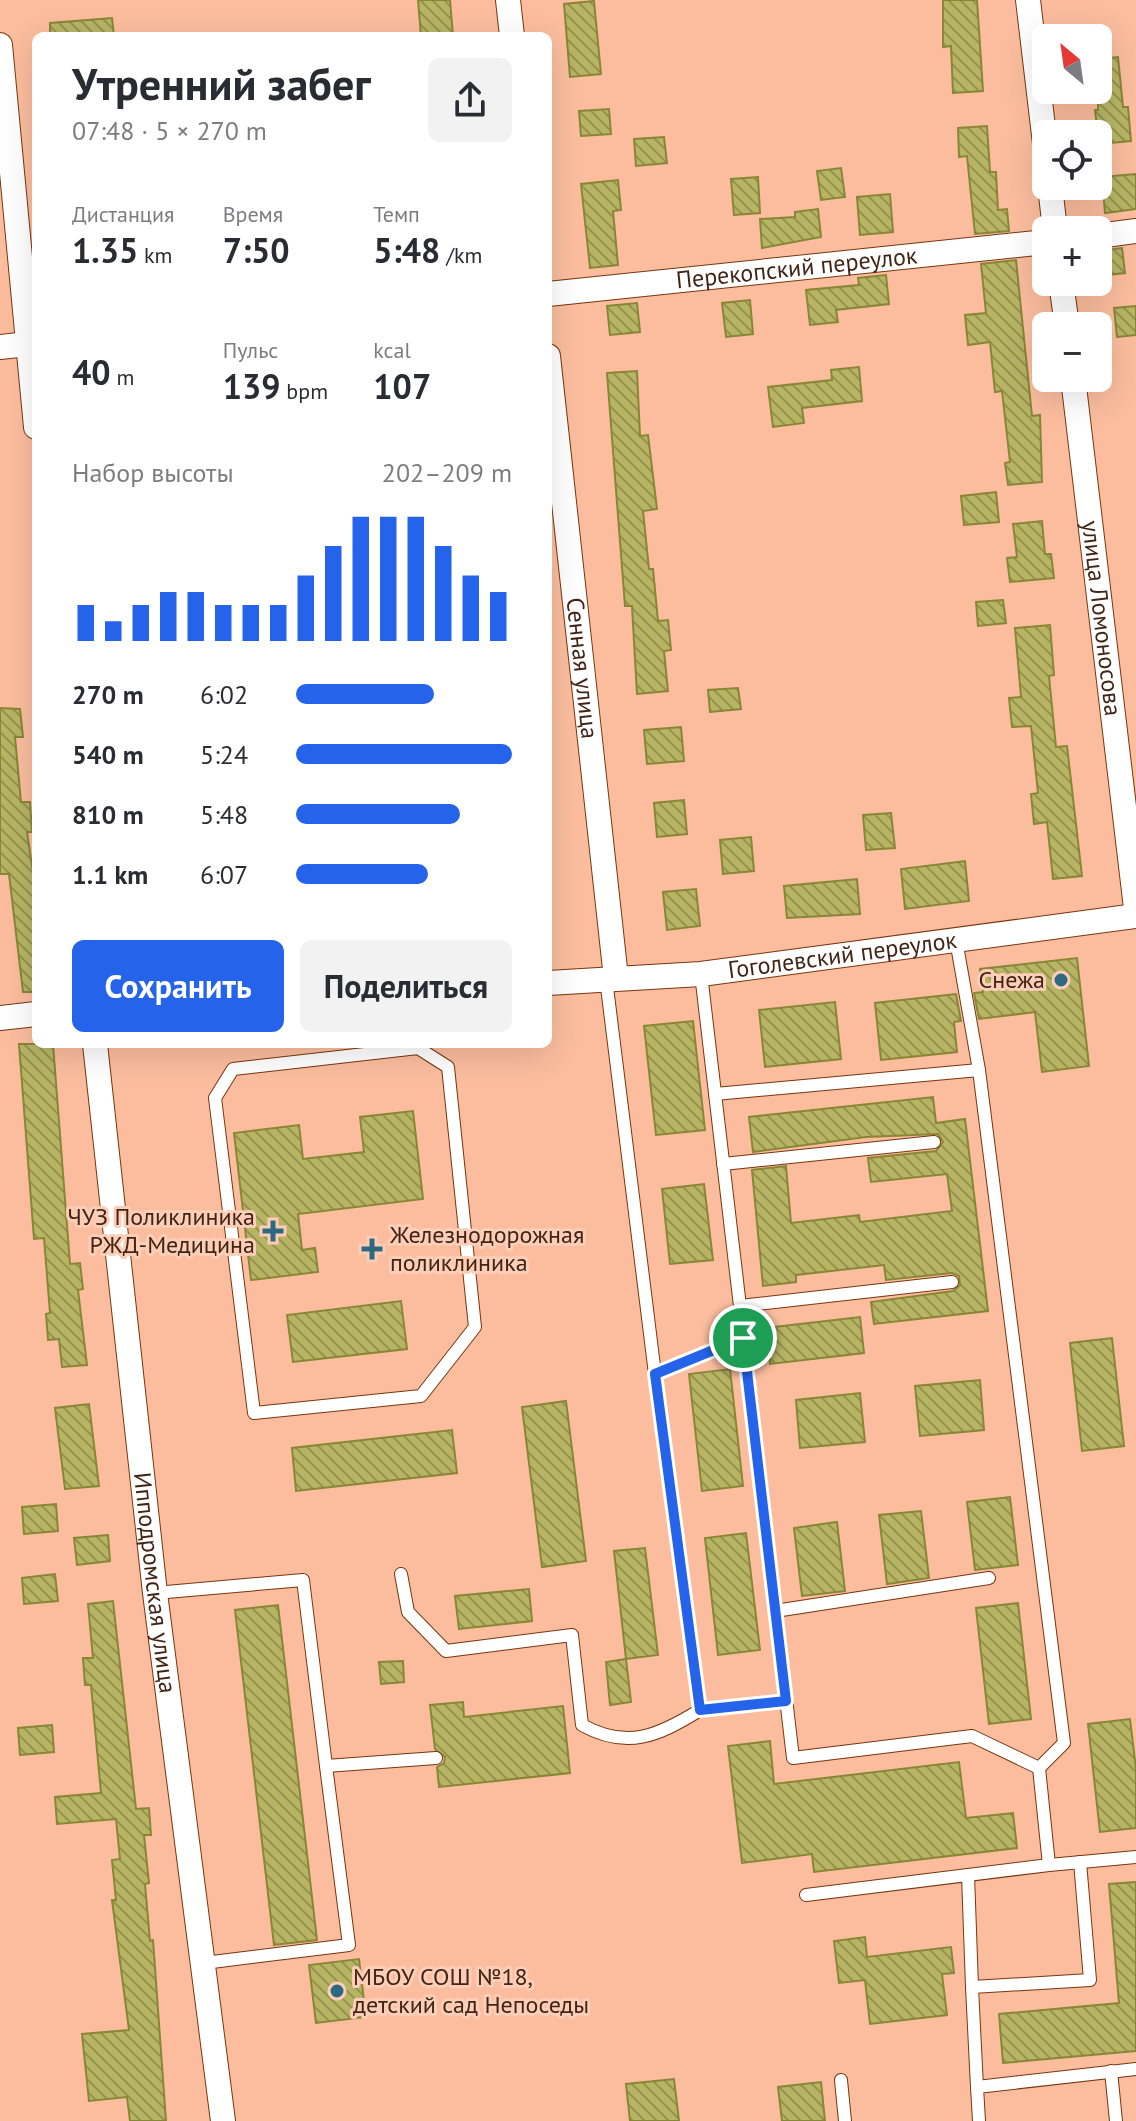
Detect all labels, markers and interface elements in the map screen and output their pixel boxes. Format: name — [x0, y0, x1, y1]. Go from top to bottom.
north arrow — [1032, 24, 1112, 104]
map controls — [1032, 24, 1112, 392]
text: Утренний забег — [72, 55, 371, 112]
button: share — [428, 58, 512, 142]
text: 07:48 · 5 × 270 m — [72, 114, 267, 147]
button: locate — [1032, 120, 1112, 200]
text: Дистанция — [72, 200, 174, 228]
text: Время — [223, 200, 283, 228]
text: Темп — [373, 200, 420, 228]
button: + — [1032, 216, 1112, 296]
text: 1.35 — [72, 228, 138, 272]
text: 7:50 — [223, 228, 290, 272]
text: 5:48 — [373, 228, 440, 272]
street label: Перекопский переулок — [675, 239, 919, 296]
text: km — [138, 241, 172, 269]
text: /km — [440, 241, 482, 269]
button: − — [1032, 312, 1112, 392]
text: Пульс — [223, 336, 278, 364]
text: kcal — [373, 336, 411, 364]
text: 40 — [72, 350, 111, 394]
text: m — [111, 363, 134, 391]
text: 139 — [223, 364, 281, 408]
text: 107 — [373, 364, 431, 408]
text: bpm — [281, 377, 328, 405]
text: Набор высоты — [72, 456, 234, 489]
text: 202–209 m — [382, 456, 512, 489]
street label: улица Ломоносова — [1075, 519, 1129, 718]
street label: Сенная улица — [560, 596, 606, 740]
text: 270 m — [72, 678, 144, 711]
text: 6:02 — [200, 678, 248, 711]
text: 540 m — [72, 738, 144, 771]
text: 5:24 — [200, 738, 248, 771]
text: 810 m — [72, 798, 144, 831]
text: 5:48 — [200, 798, 248, 831]
text: 1.1 km — [72, 858, 148, 891]
text: 6:07 — [200, 858, 248, 891]
street label: Гоголевский переулок — [726, 924, 959, 985]
button: Сохранить — [72, 940, 284, 1032]
button: Поделиться — [300, 940, 512, 1032]
place label: Снежа — [979, 964, 1045, 995]
marker: Снежа — [1052, 971, 1070, 989]
place label: ЧУЗ Поликлиника РЖД-Медицина — [67, 1201, 255, 1260]
place label: Железнодорожная поликлиника — [389, 1219, 584, 1278]
marker: ЧУЗ Поликлиника РЖД-Медицина — [262, 1220, 284, 1242]
marker: Железнодорожная поликлиника — [361, 1238, 383, 1260]
pin — [709, 1304, 777, 1372]
icon: arrive — [721, 1316, 765, 1360]
street label: Ипподромская улица — [127, 1471, 184, 1695]
place label: МБОУ СОШ №18, детский сад Непоседы — [353, 1961, 589, 2020]
marker: МБОУ СОШ №18, детский сад Непоседы — [328, 1982, 346, 2000]

